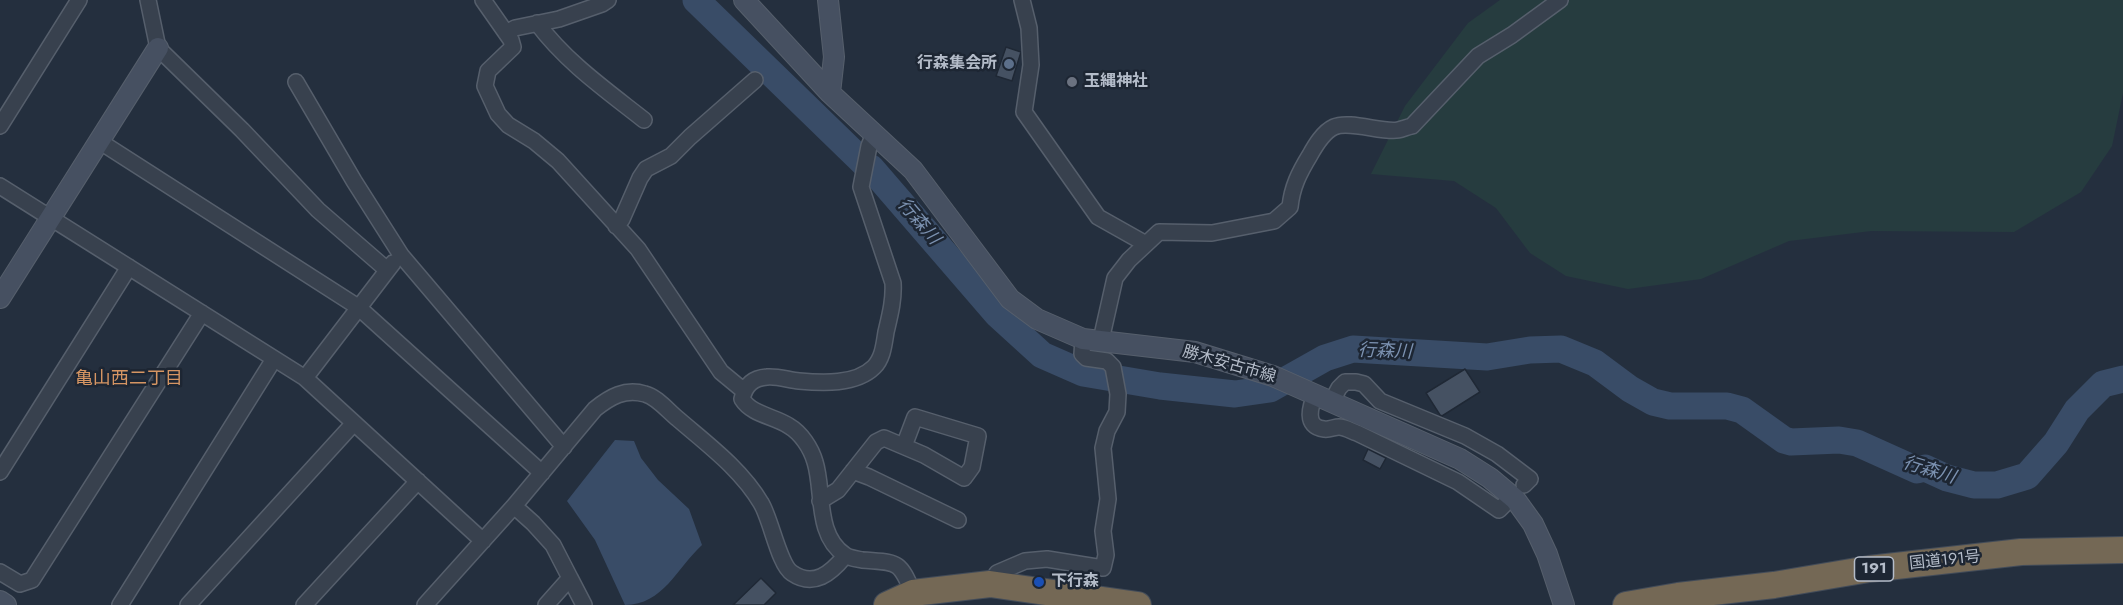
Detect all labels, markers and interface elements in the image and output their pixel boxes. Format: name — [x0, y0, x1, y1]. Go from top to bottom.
place label: 行森集会所 — [917, 54, 997, 74]
marker: 行森集会所 — [1002, 57, 1016, 71]
place label: 玉縄神社 — [1084, 72, 1148, 92]
marker: 玉縄神社 — [1065, 75, 1079, 89]
water label: 行森川 — [892, 195, 944, 249]
water label: 行森川 — [1358, 340, 1412, 364]
street label: 勝木安古市線 — [1180, 343, 1278, 387]
district label: 亀山西二丁目 — [75, 369, 183, 391]
water label: 行森川 — [1900, 453, 1958, 489]
street label: 国道191号 — [1908, 548, 1982, 574]
road number: 191 — [1854, 557, 1894, 581]
place label: 下行森 — [1051, 572, 1099, 592]
marker: 下行森 — [1032, 575, 1046, 589]

